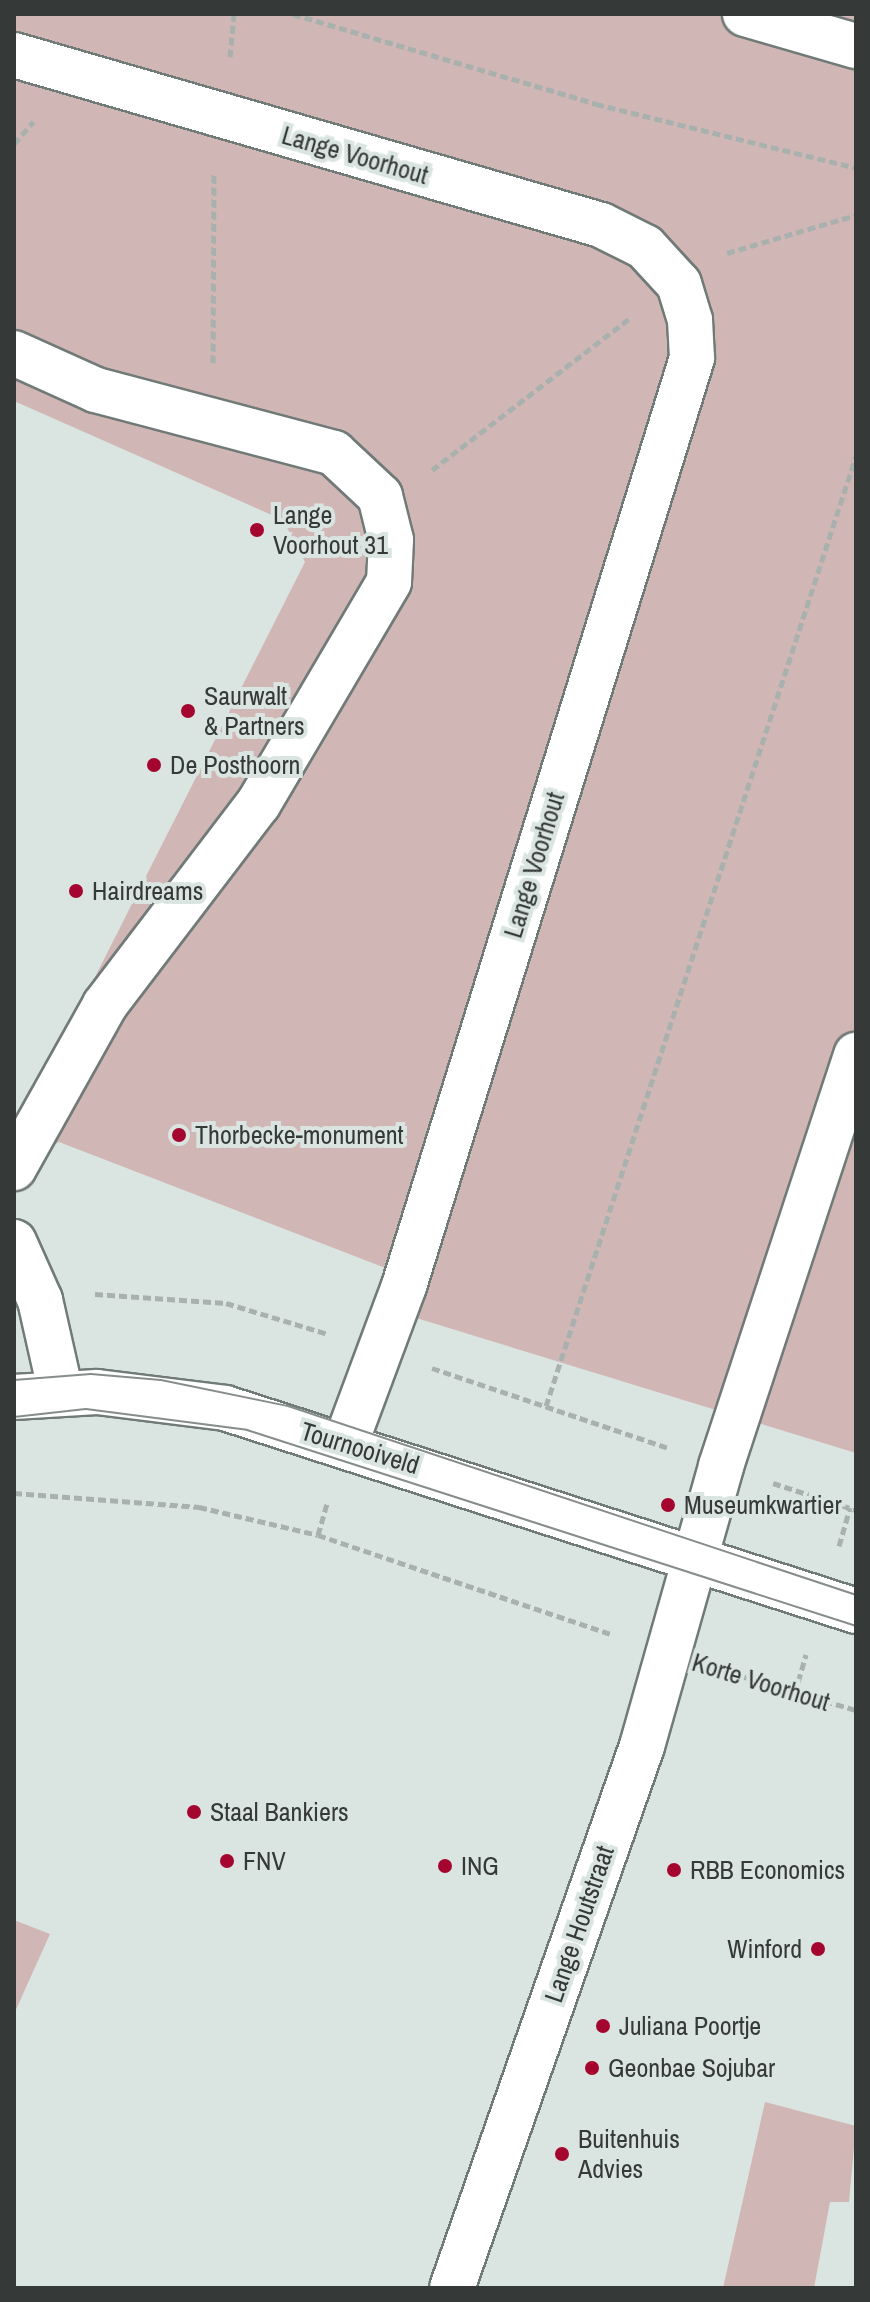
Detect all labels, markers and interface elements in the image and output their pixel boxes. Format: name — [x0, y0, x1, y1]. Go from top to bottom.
street label: Lange Voorhout — [278, 119, 432, 191]
place label: Lange Voorhout 31 — [273, 499, 388, 560]
marker: Lange Voorhout 31 — [248, 521, 266, 539]
place label: Saurwalt & Partners — [204, 680, 305, 742]
marker: Saurwalt & Partners — [179, 702, 197, 720]
place label: De Posthoorn — [170, 749, 300, 781]
marker: De Posthoorn — [145, 756, 163, 774]
street label: Lange Voorhout — [497, 788, 571, 942]
place label: Hairdreams — [92, 875, 203, 907]
marker: Hairdreams — [67, 882, 85, 900]
place label: Thorbecke-monument — [195, 1119, 404, 1151]
marker: Thorbecke-monument — [170, 1126, 188, 1144]
street label: Tournooiveld — [297, 1415, 423, 1481]
place label: Museumkwartier — [684, 1489, 842, 1521]
marker: Museumkwartier — [659, 1496, 677, 1514]
street label: Korte Voorhout — [688, 1646, 834, 1718]
place label: Staal Bankiers — [210, 1796, 349, 1828]
marker: Staal Bankiers — [185, 1803, 203, 1821]
street label: Lange Houtstraat — [538, 1842, 620, 2006]
place label: FNV — [243, 1845, 286, 1877]
place label: ING — [461, 1850, 499, 1882]
marker: FNV — [218, 1852, 236, 1870]
place label: RBB Economics — [690, 1854, 845, 1886]
marker: ING — [436, 1857, 454, 1875]
marker: RBB Economics — [665, 1861, 683, 1879]
place label: Winford — [727, 1933, 802, 1965]
marker: Winford — [809, 1940, 827, 1958]
place label: Juliana Poortje — [619, 2010, 761, 2042]
marker: Juliana Poortje — [594, 2017, 612, 2035]
place label: Geonbae Sojubar — [608, 2052, 775, 2084]
marker: Geonbae Sojubar — [583, 2059, 601, 2077]
place label: Buitenhuis Advies — [578, 2123, 680, 2184]
marker: Buitenhuis Advies — [553, 2145, 571, 2163]

